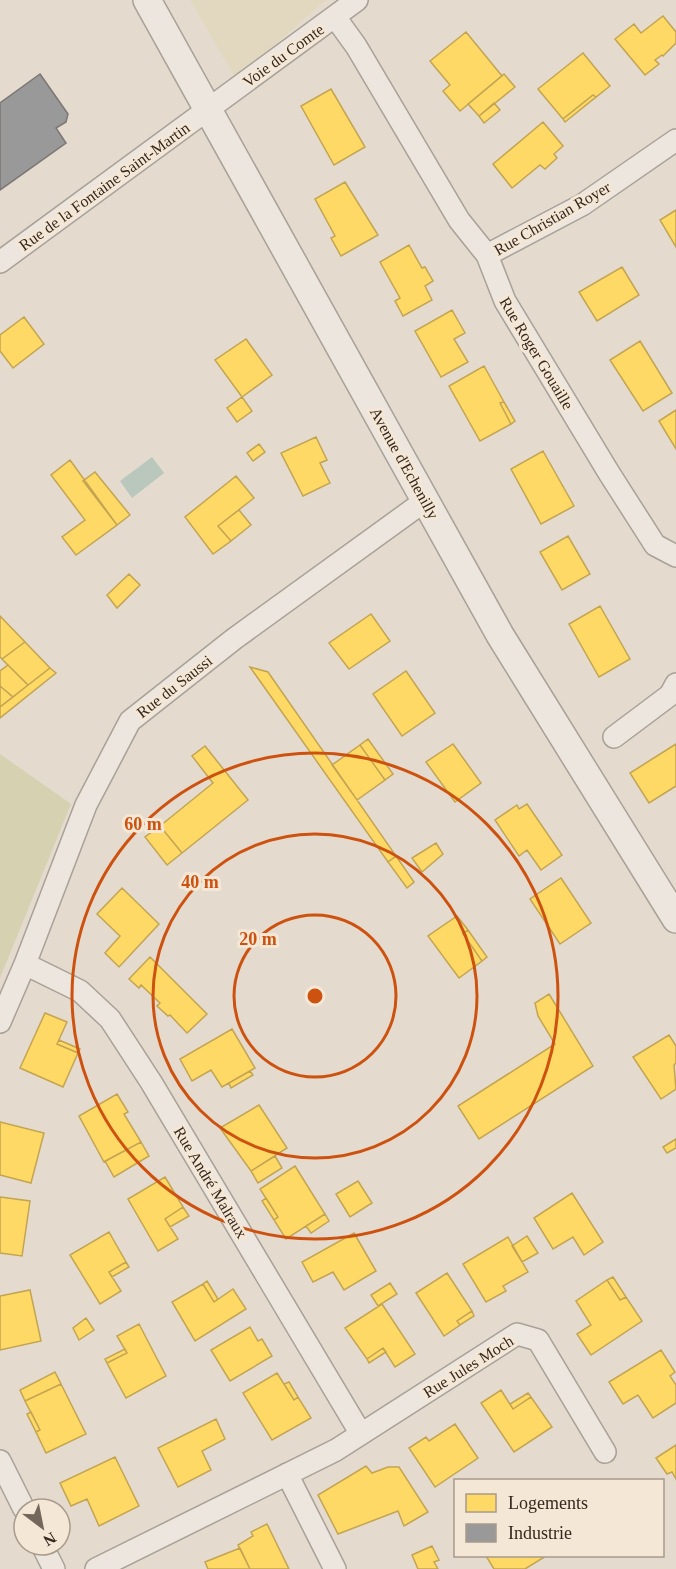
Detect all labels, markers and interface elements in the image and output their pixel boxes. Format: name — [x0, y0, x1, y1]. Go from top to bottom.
street label: Voie du Comte — [240, 20, 327, 90]
street label: Rue de la Fontaine Saint-Martin — [16, 119, 193, 254]
street label: Rue Christian Royer — [491, 178, 615, 260]
street label: Rue Roger Gouaille — [495, 294, 577, 413]
street label: Avenue d'Echenilly — [366, 405, 442, 522]
street label: Rue du Saussi — [133, 651, 216, 721]
text: 60 m — [124, 814, 162, 834]
text: 40 m — [181, 872, 219, 892]
text: 20 m — [239, 929, 277, 949]
centre of rings — [305, 986, 325, 1006]
street label: Rue André Malraux — [171, 1123, 251, 1241]
street label: Rue Jules Moch — [420, 1332, 516, 1401]
legend — [454, 1479, 664, 1557]
text: Logements — [508, 1493, 588, 1513]
north arrow — [12, 1497, 72, 1557]
text: Industrie — [508, 1523, 572, 1543]
text: N — [40, 1529, 59, 1550]

